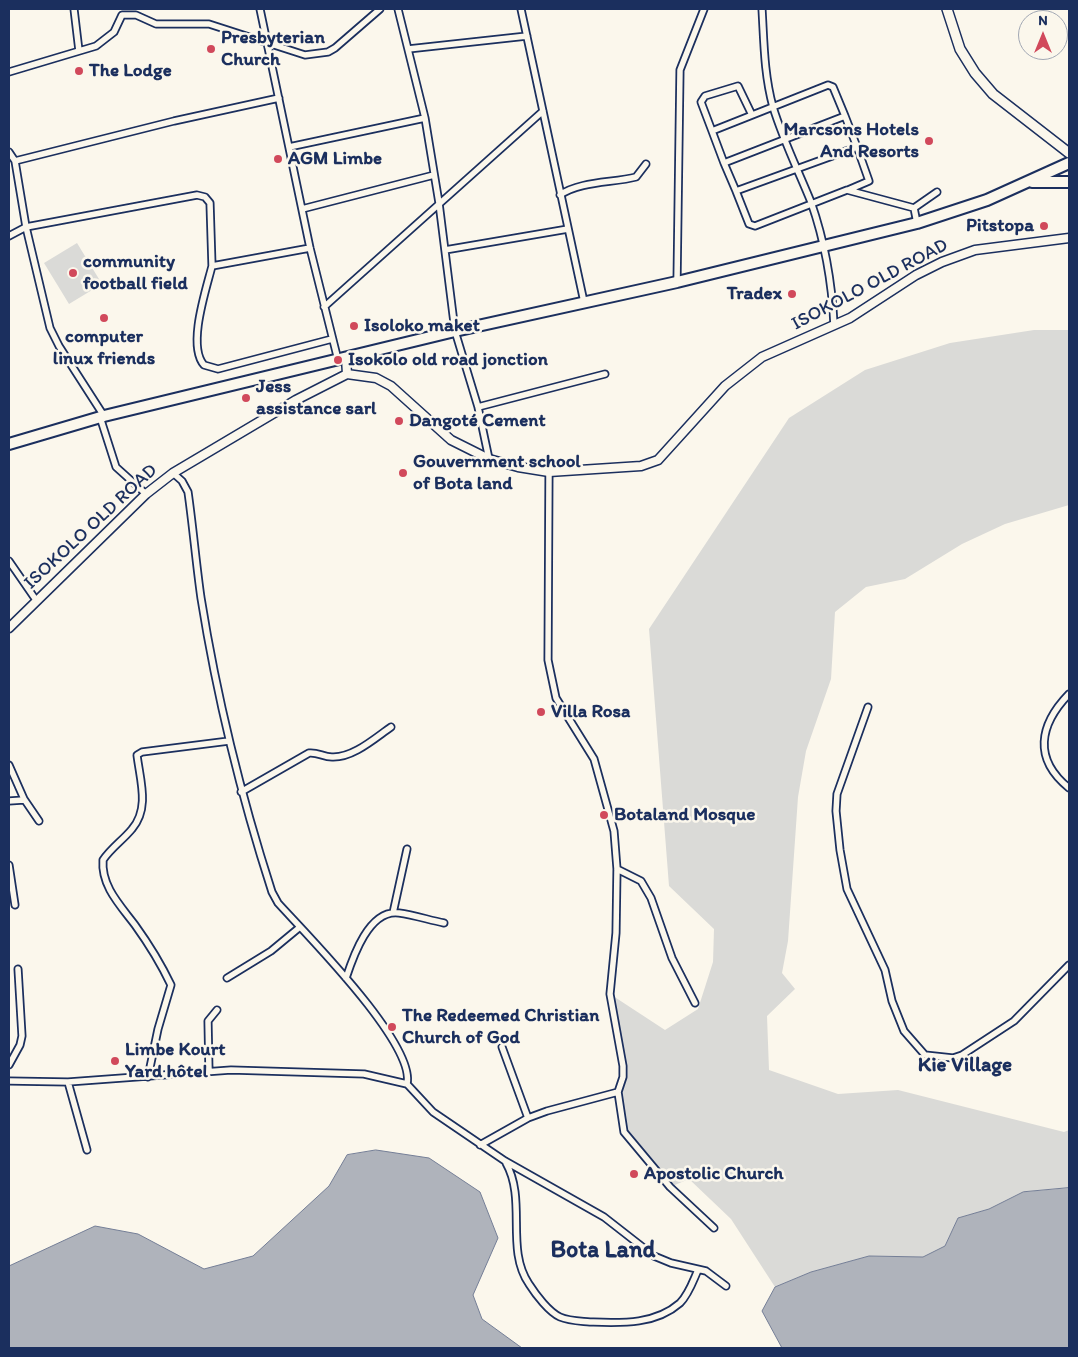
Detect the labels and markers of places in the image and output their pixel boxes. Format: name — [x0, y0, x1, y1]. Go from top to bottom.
place label: Presbyterian Church — [221, 27, 325, 71]
marker: Presbyterian Church — [205, 43, 217, 55]
place label: The Lodge — [89, 60, 172, 82]
marker: The Lodge — [73, 65, 85, 77]
place label: Marcsons Hotels And Resorts — [783, 119, 919, 163]
marker: Marcsons Hotels And Resorts — [923, 135, 935, 147]
place label: AGM Limbe — [288, 148, 382, 170]
marker: AGM Limbe — [272, 153, 284, 165]
place label: Pitstopa — [966, 215, 1034, 237]
marker: Pitstopa — [1038, 220, 1050, 232]
place label: community football field — [83, 251, 188, 295]
marker: community football field — [67, 267, 79, 279]
place label: Tradex — [727, 283, 782, 305]
marker: Tradex — [786, 288, 798, 300]
marker: computer linux friends — [98, 312, 110, 324]
place label: Isoloko maket — [364, 315, 480, 337]
marker: Isoloko maket — [348, 320, 360, 332]
place label: computer linux friends — [53, 326, 155, 370]
place label: Isokolo old road jonction — [348, 349, 548, 371]
marker: Isokolo old road jonction — [332, 354, 344, 366]
place label: Jess assistance sarl — [256, 376, 376, 420]
marker: Jess assistance sarl — [240, 392, 252, 404]
place label: Dangoté Cement — [409, 410, 546, 432]
marker: Dangoté Cement — [393, 415, 405, 427]
place label: Gouvernment school of Bota land — [413, 451, 581, 495]
marker: Gouvernment school of Bota land — [397, 467, 409, 479]
place label: Villa Rosa — [551, 701, 630, 723]
marker: Villa Rosa — [535, 706, 547, 718]
place label: Botaland Mosque — [614, 804, 756, 826]
marker: Botaland Mosque — [598, 809, 610, 821]
place label: The Redeemed Christian Church of God — [402, 1005, 599, 1049]
marker: The Redeemed Christian Church of God — [386, 1021, 398, 1033]
place label: Limbe Kourt Yard hôtel — [125, 1039, 225, 1083]
marker: Limbe Kourt Yard hôtel — [109, 1055, 121, 1067]
place label: Apostolic Church — [644, 1163, 784, 1185]
marker: Apostolic Church — [628, 1168, 640, 1180]

